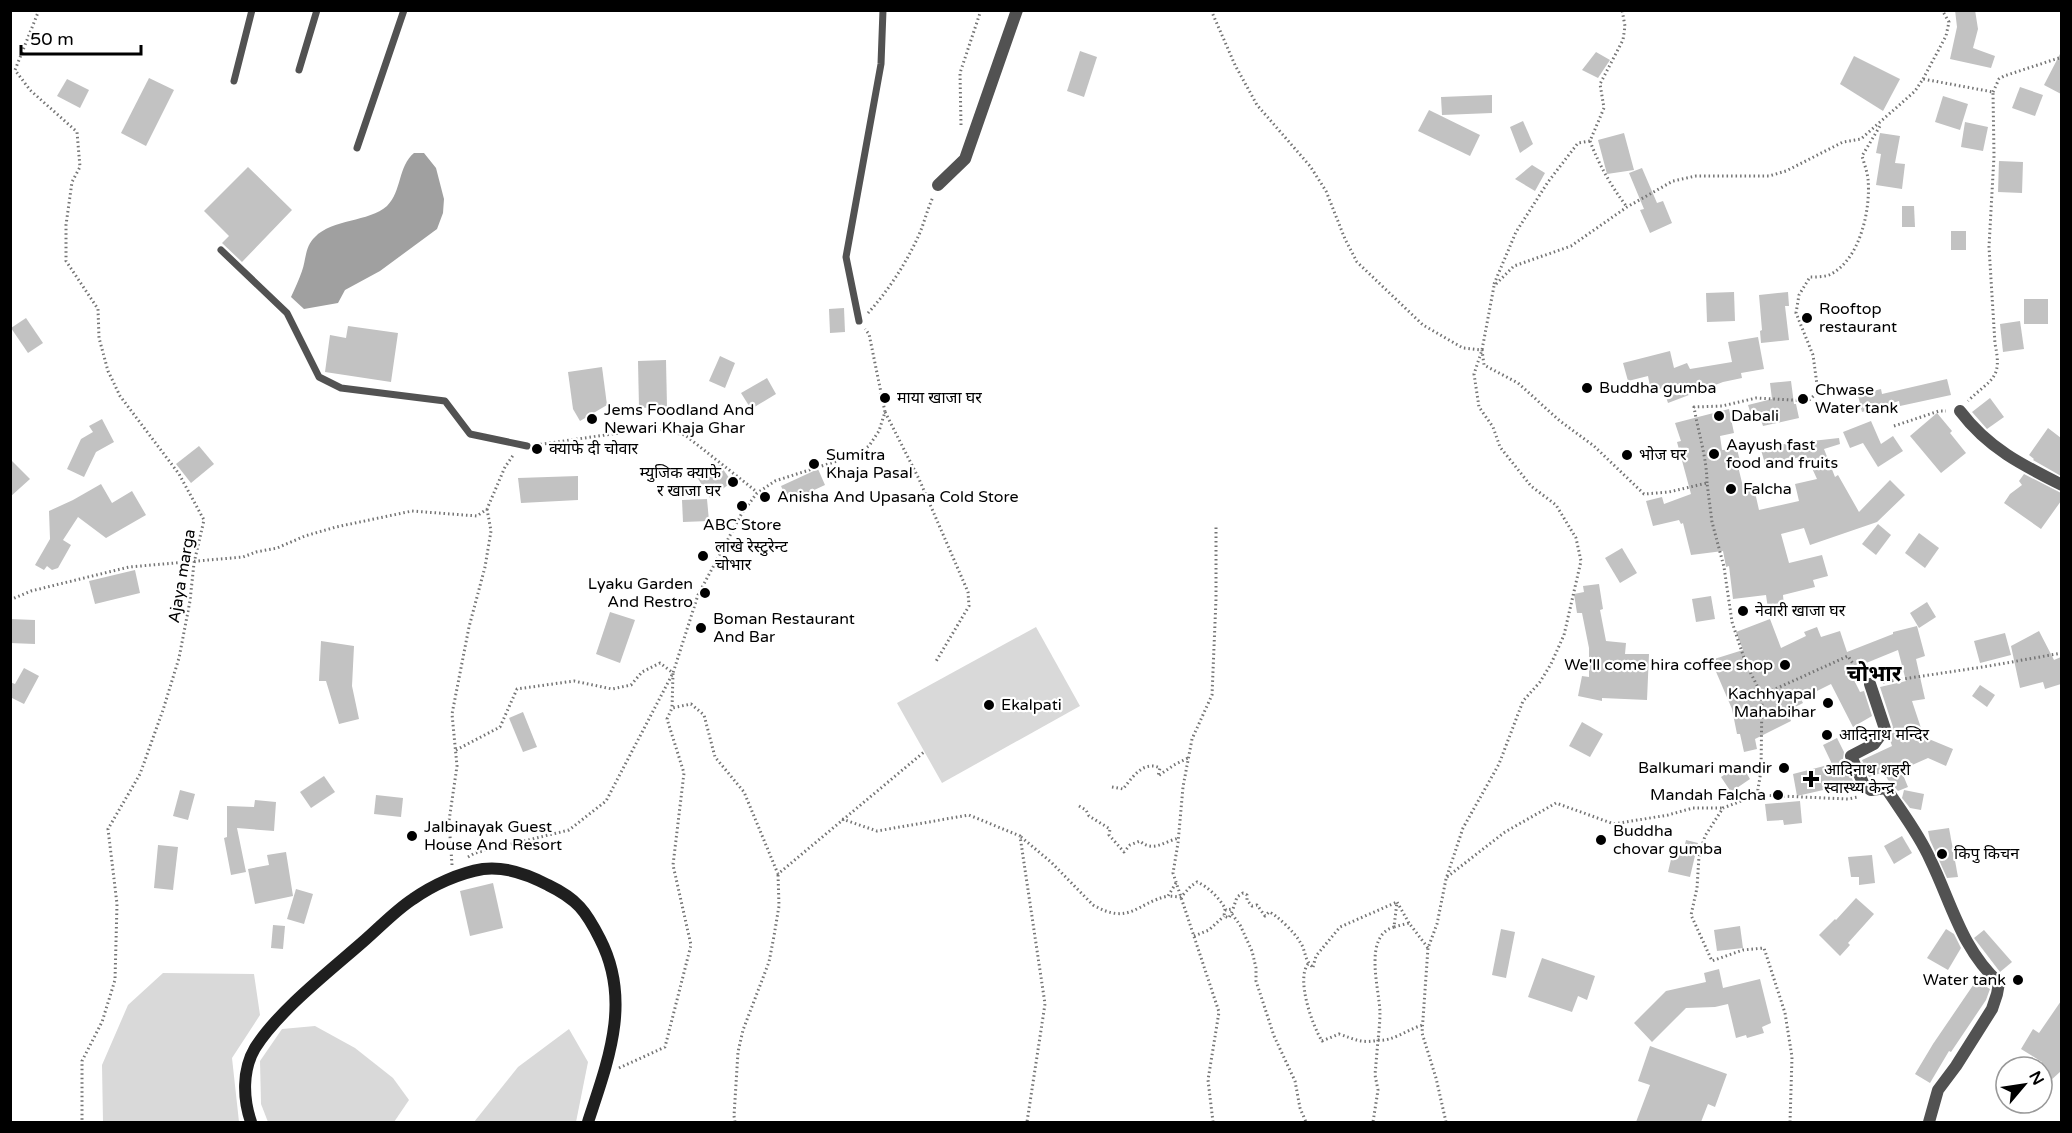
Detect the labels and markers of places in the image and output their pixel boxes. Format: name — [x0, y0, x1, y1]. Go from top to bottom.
place label: Rooftop restaurant — [1819, 299, 1897, 337]
marker: Rooftop restaurant — [1800, 311, 1814, 325]
place label: Buddha gumba — [1599, 378, 1716, 398]
place label: Chwase Water tank — [1815, 380, 1899, 418]
marker: Buddha gumba — [1580, 381, 1594, 395]
place label: माया खाजा घर — [897, 388, 982, 408]
marker: माया खाजा घर — [878, 391, 892, 405]
marker: Chwase Water tank — [1796, 392, 1810, 406]
place label: Jems Foodland And Newari Khaja Ghar — [604, 400, 754, 438]
place label: Dabali — [1731, 406, 1779, 426]
marker: Dabali — [1712, 409, 1726, 423]
marker: Jems Foodland And Newari Khaja Ghar — [585, 412, 599, 426]
place label: Aayush fast food and fruits — [1726, 435, 1838, 473]
place label: क्याफे दी चोवार — [549, 439, 639, 459]
marker: क्याफे दी चोवार — [530, 442, 544, 456]
place label: Sumitra Khaja Pasal — [826, 445, 913, 483]
place label: भोज घर — [1639, 445, 1687, 465]
marker: Aayush fast food and fruits — [1707, 447, 1721, 461]
marker: भोज घर — [1620, 448, 1634, 462]
marker: Sumitra Khaja Pasal — [807, 457, 821, 471]
place label: म्युजिक क्याफे र खाजा घर — [640, 463, 722, 501]
marker: म्युजिक क्याफे र खाजा घर — [726, 475, 740, 489]
place label: Falcha — [1743, 479, 1792, 499]
marker: Falcha — [1724, 482, 1738, 496]
place label: Anisha And Upasana Cold Store — [777, 487, 1019, 507]
marker: Anisha And Upasana Cold Store — [758, 490, 772, 504]
marker: ABC Store — [735, 499, 749, 513]
place label: ABC Store — [703, 515, 781, 535]
place label: लाखे रेस्टुरेन्ट चोभार — [715, 537, 789, 575]
marker: लाखे रेस्टुरेन्ट चोभार — [696, 549, 710, 563]
place label: Lyaku Garden And Restro — [588, 574, 693, 612]
marker: Lyaku Garden And Restro — [698, 586, 712, 600]
place label: नेवारी खाजा घर — [1755, 601, 1846, 621]
marker: नेवारी खाजा घर — [1736, 604, 1750, 618]
place label: Boman Restaurant And Bar — [713, 609, 855, 647]
marker: Boman Restaurant And Bar — [694, 621, 708, 635]
place label: We'll come hira coffee shop — [1564, 655, 1773, 675]
marker: We'll come hira coffee shop — [1778, 658, 1792, 672]
place label: Kachhyapal Mahabihar — [1728, 684, 1817, 722]
place label: Ekalpati — [1001, 695, 1062, 715]
marker: Kachhyapal Mahabihar — [1821, 696, 1835, 710]
marker: Ekalpati — [982, 698, 996, 712]
place label: आदिनाथ मन्दिर — [1839, 725, 1930, 745]
marker: आदिनाथ मन्दिर — [1820, 728, 1834, 742]
place label: Balkumari mandir — [1638, 758, 1773, 778]
place label: आदिनाथ शहरी स्वास्थ्य केन्द्र — [1824, 760, 1911, 798]
marker: Balkumari mandir — [1777, 761, 1791, 775]
marker: आदिनाथ शहरी स्वास्थ्य केन्द्र — [1802, 770, 1820, 788]
place label: Mandah Falcha — [1650, 785, 1766, 805]
marker: Mandah Falcha — [1771, 788, 1785, 802]
place label: Jalbinayak Guest House And Resort — [424, 817, 562, 855]
place label: Buddha chovar gumba — [1613, 821, 1722, 859]
marker: Jalbinayak Guest House And Resort — [405, 829, 419, 843]
marker: Buddha chovar gumba — [1594, 833, 1608, 847]
place label: किपु किचन — [1954, 844, 2020, 864]
marker: किपु किचन — [1935, 847, 1949, 861]
place label: Water tank — [1923, 970, 2006, 990]
marker: Water tank — [2011, 973, 2025, 987]

